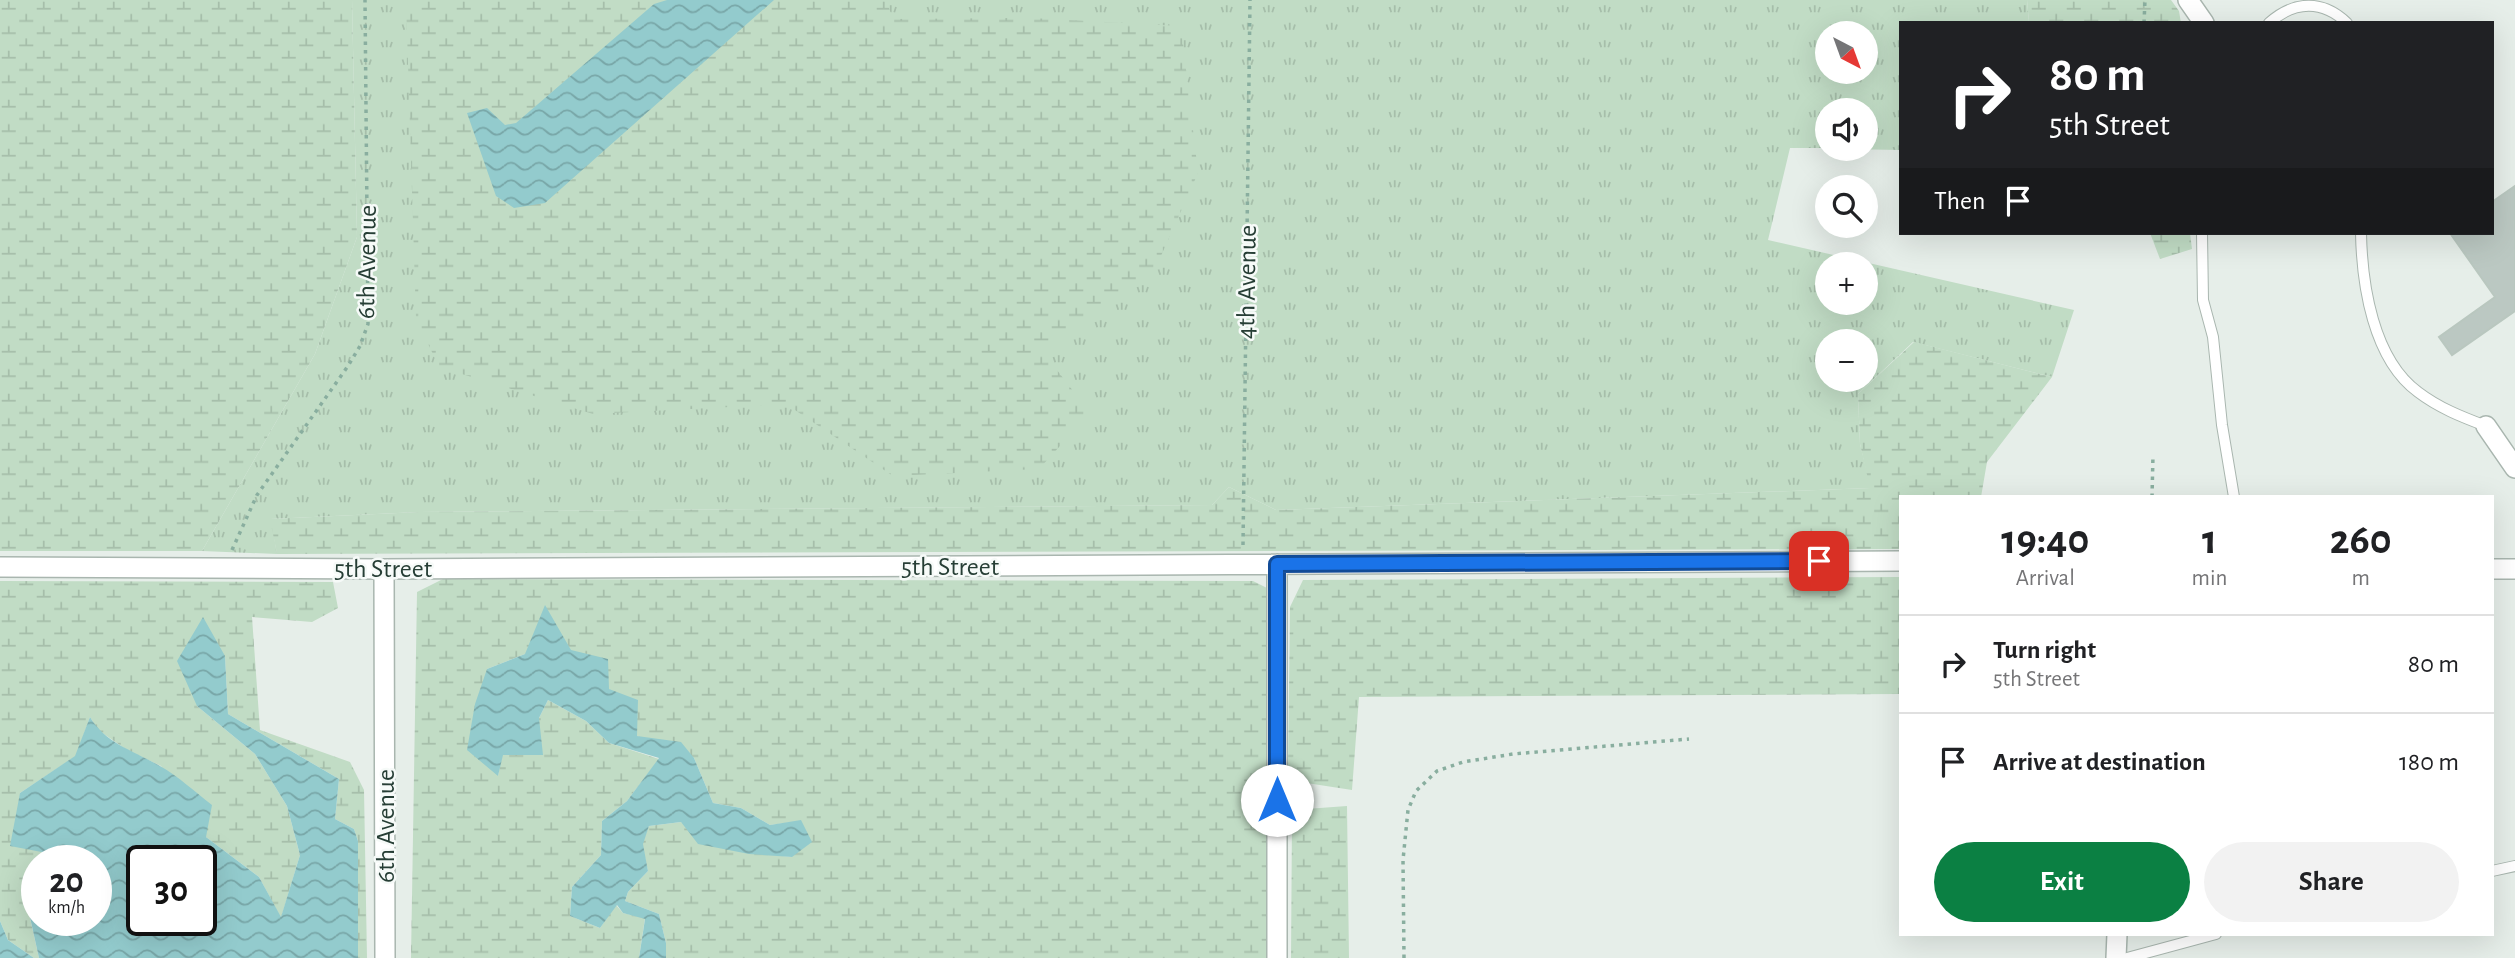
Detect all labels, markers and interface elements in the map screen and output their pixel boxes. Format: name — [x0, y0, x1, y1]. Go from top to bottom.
north arrow — [1815, 21, 1878, 84]
map controls — [1815, 21, 1878, 392]
icon: right — [1934, 49, 2025, 140]
text: 80 m — [2049, 51, 2146, 100]
button: sound — [1815, 98, 1878, 161]
text: 5th Street — [2049, 109, 2170, 141]
button: search — [1815, 175, 1878, 238]
icon: arrive — [1999, 182, 2037, 220]
text: Then — [1934, 188, 1985, 214]
street label: 6th Avenue — [353, 205, 381, 319]
street label: 4th Avenue — [1233, 225, 1261, 339]
button: + — [1815, 252, 1878, 315]
button: − — [1815, 329, 1878, 392]
text: 19:40 — [2001, 519, 2089, 561]
text: 1 — [2202, 519, 2217, 561]
text: 260 — [2330, 519, 2392, 561]
pin — [1789, 531, 1849, 591]
icon: arrive — [1800, 542, 1838, 580]
street label: 5th Street — [901, 554, 999, 580]
street label: 5th Street — [334, 556, 432, 582]
text: Arrival — [2016, 567, 2075, 590]
text: min — [2192, 567, 2227, 590]
text: m — [2352, 567, 2370, 590]
text: Turn right — [1993, 637, 2096, 663]
icon: right — [1934, 645, 1972, 683]
text: 80 m — [2408, 651, 2459, 677]
text: 5th Street — [1993, 668, 2080, 691]
icon: arrive — [1934, 743, 1972, 781]
text: Arrive at destination — [1993, 749, 2206, 775]
text: 180 m — [2399, 749, 2459, 775]
position arrow — [1240, 763, 1314, 837]
street label: 6th Avenue — [373, 769, 399, 883]
button: Exit — [1934, 842, 2190, 922]
button: Share — [2204, 842, 2459, 922]
speed limit sign: 30 — [126, 845, 217, 936]
text: 20 — [49, 864, 84, 899]
text: km/h — [48, 899, 85, 917]

